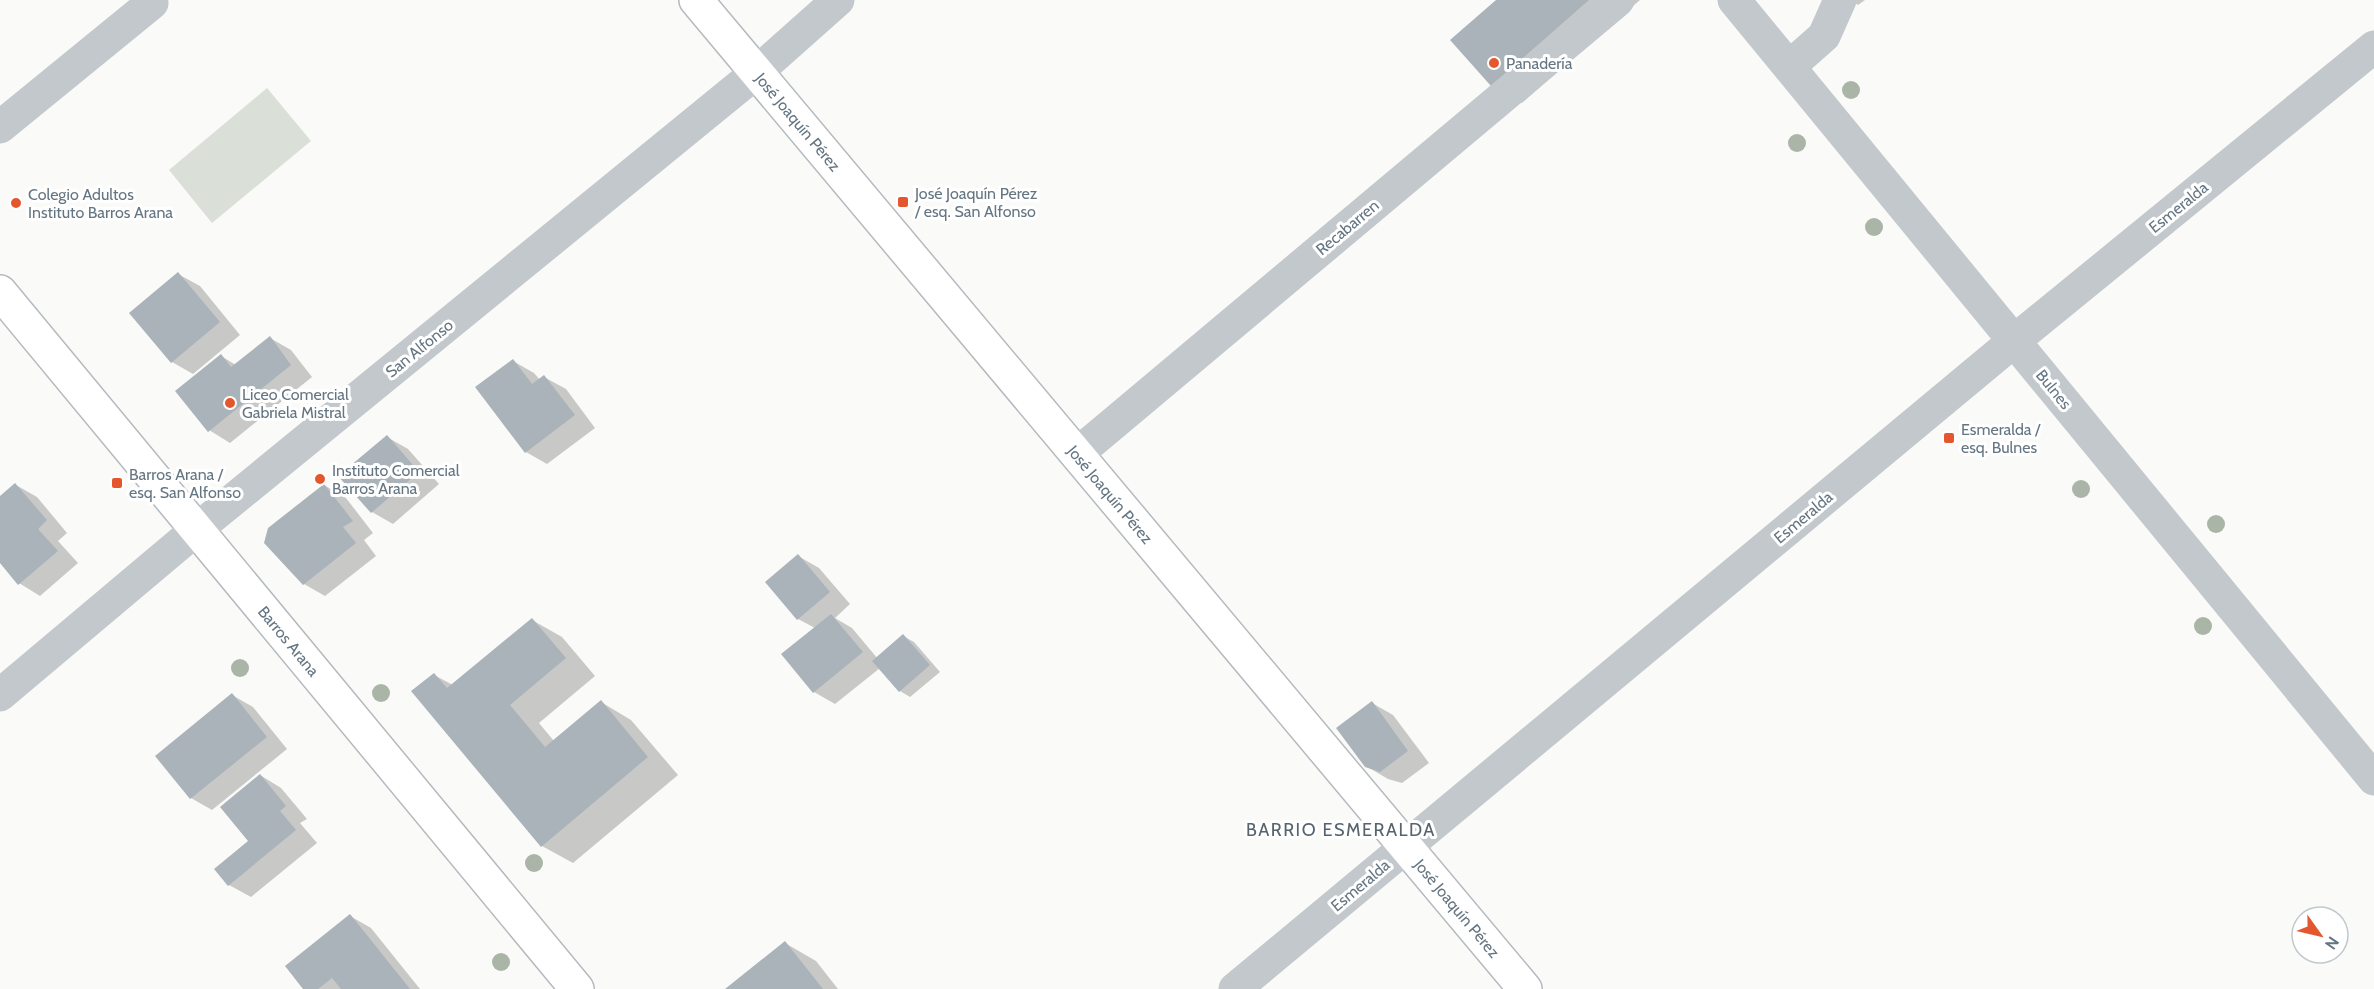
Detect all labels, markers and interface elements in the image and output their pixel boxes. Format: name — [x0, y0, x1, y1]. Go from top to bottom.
place label: Panadería — [1506, 54, 1573, 73]
marker: Panadería — [1487, 56, 1501, 70]
street label: José Joaquín Pérez — [750, 68, 845, 176]
street label: Esmeralda — [2145, 178, 2212, 237]
place label: José Joaquín Pérez / esq. San Alfonso — [914, 184, 1038, 221]
place label: Colegio Adultos Instituto Barros Arana — [28, 185, 173, 222]
marker: José Joaquín Pérez / esq. San Alfonso — [896, 195, 910, 209]
marker: Colegio Adultos Instituto Barros Arana — [9, 196, 23, 210]
street label: Recabarren — [1312, 196, 1383, 259]
street label: San Alfonso — [382, 315, 457, 381]
street label: Bulnes — [2032, 366, 2076, 413]
place label: Liceo Comercial Gabriela Mistral — [242, 385, 349, 422]
marker: Liceo Comercial Gabriela Mistral — [223, 396, 237, 410]
place label: Esmeralda / esq. Bulnes — [1961, 420, 2041, 457]
marker: Esmeralda / esq. Bulnes — [1942, 431, 1956, 445]
street label: José Joaquín Pérez — [1063, 441, 1157, 548]
place label: Instituto Comercial Barros Arana — [332, 461, 460, 498]
place label: Barros Arana / esq. San Alfonso — [129, 465, 241, 502]
marker: Instituto Comercial Barros Arana — [313, 472, 327, 486]
marker: Barros Arana / esq. San Alfonso — [110, 476, 124, 490]
street label: Esmeralda — [1770, 487, 1837, 547]
street label: Barros Arana — [254, 602, 323, 680]
district label: BARRIO ESMERALDA — [1246, 819, 1436, 841]
street label: Esmeralda — [1327, 855, 1394, 915]
street label: José Joaquín Pérez — [1410, 855, 1504, 962]
north arrow — [2290, 905, 2350, 965]
text: N — [2321, 933, 2343, 953]

